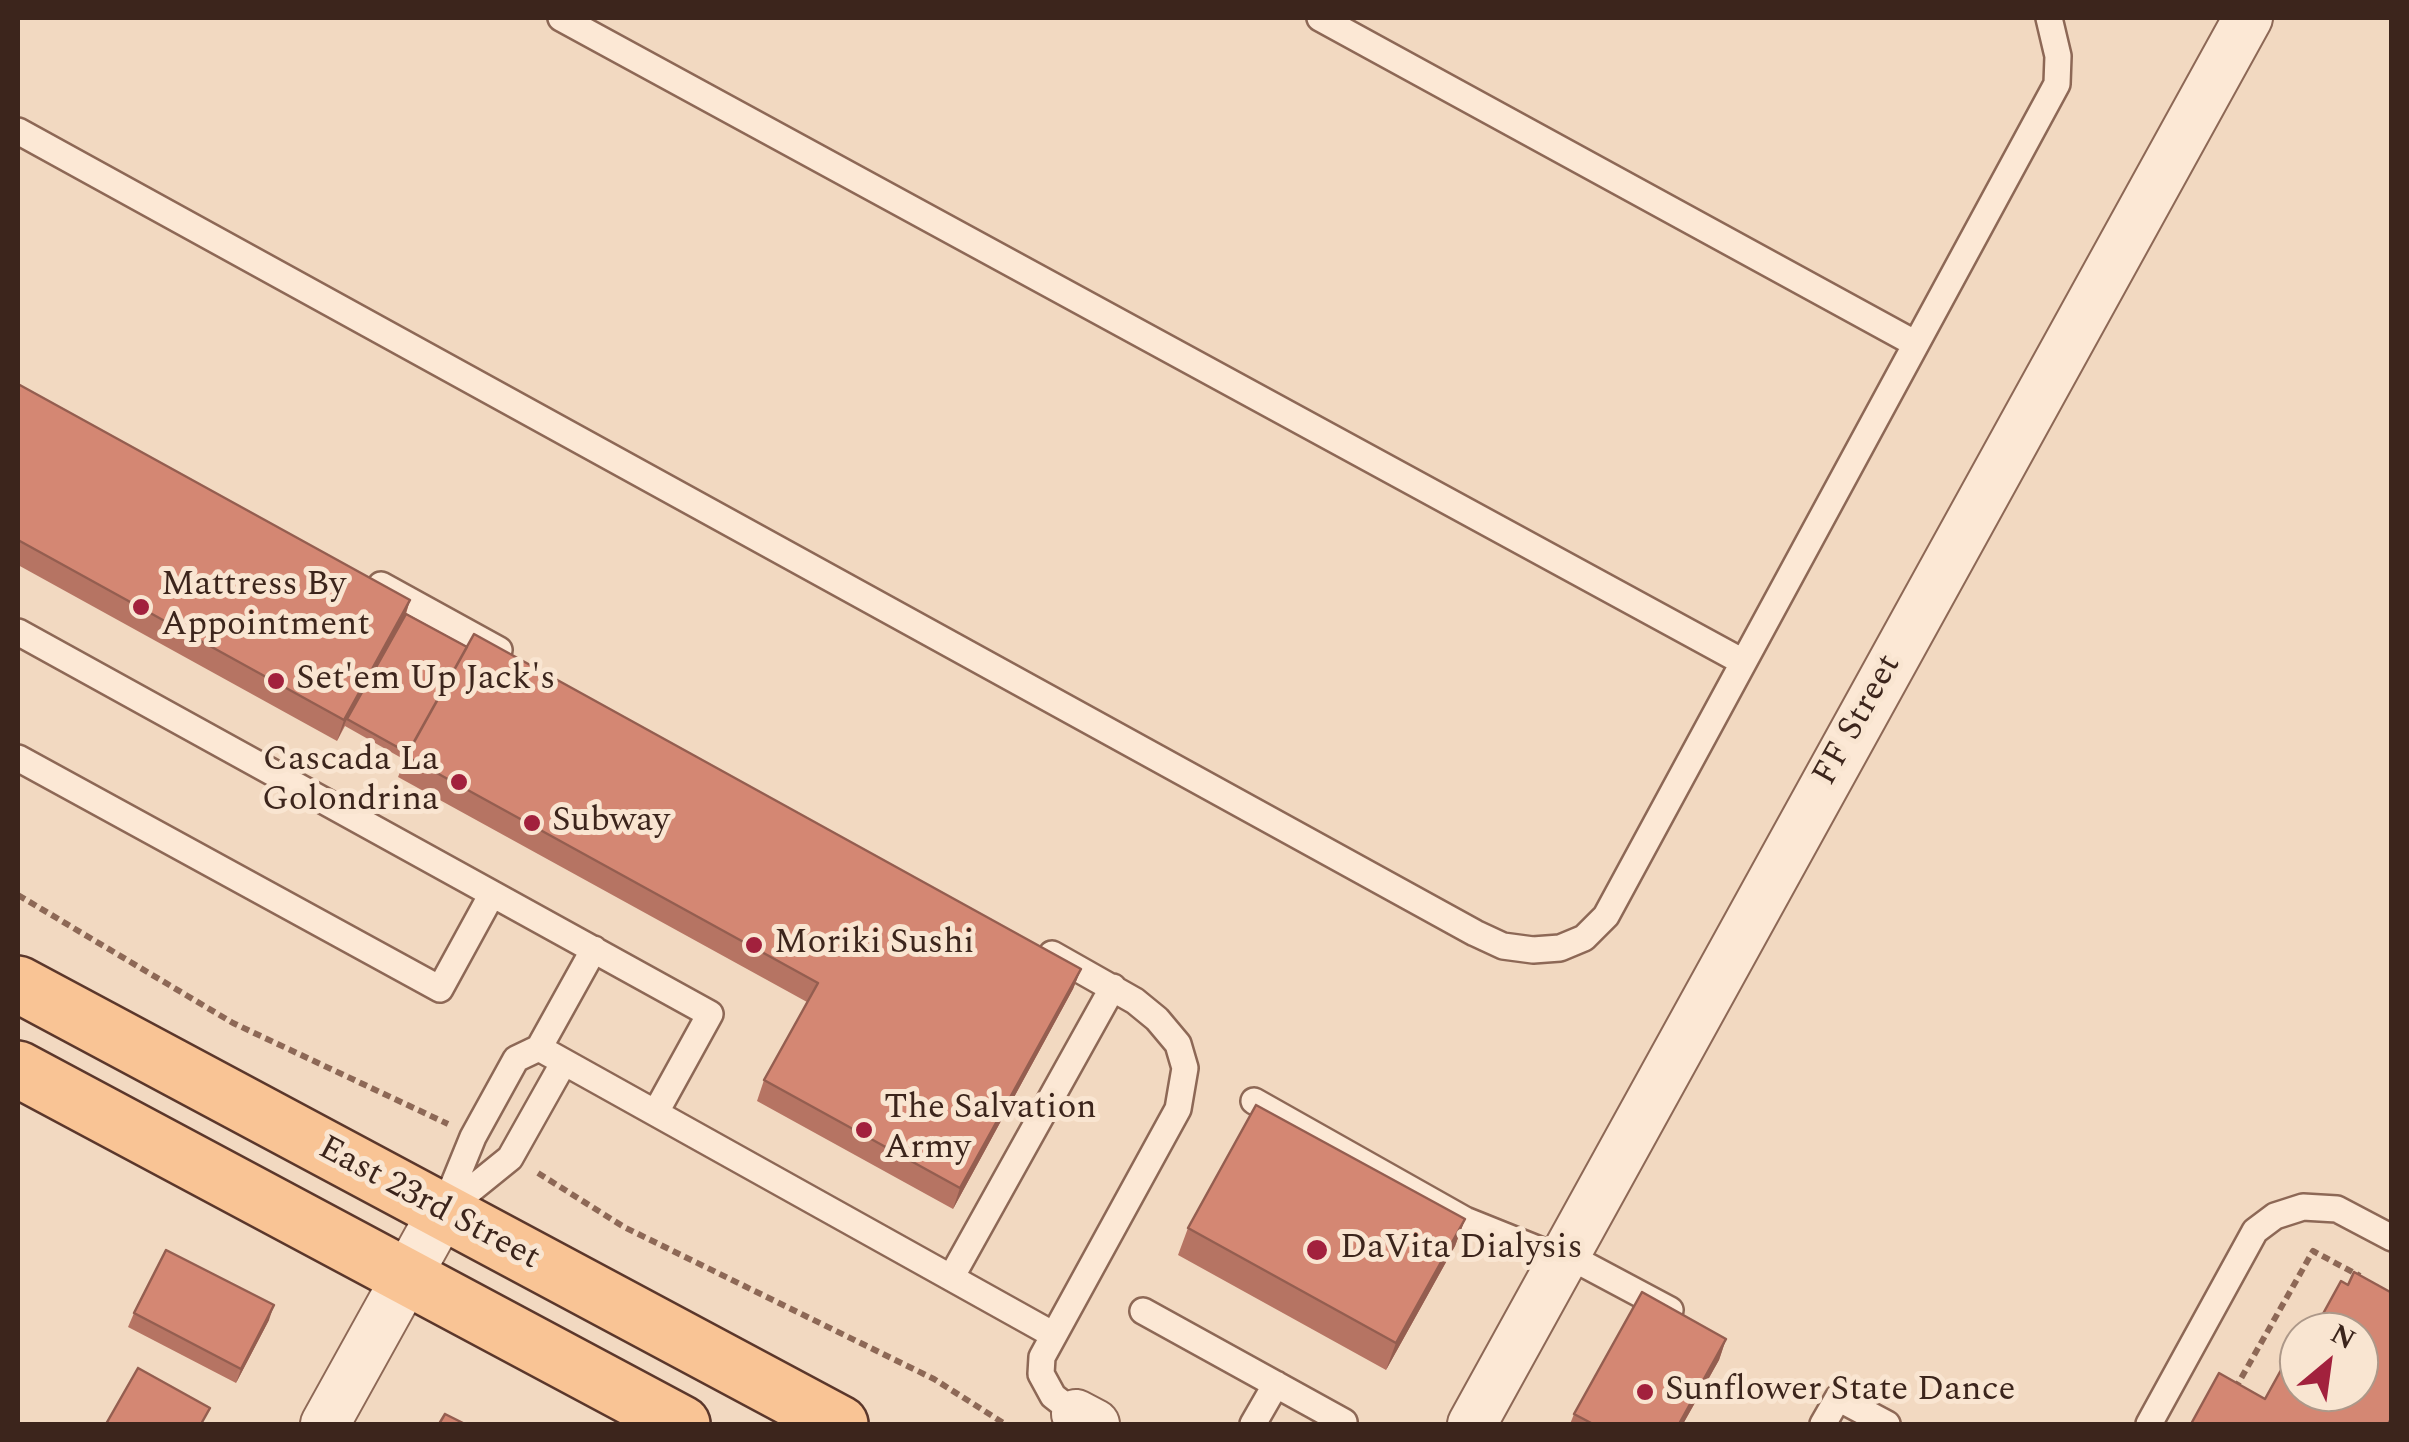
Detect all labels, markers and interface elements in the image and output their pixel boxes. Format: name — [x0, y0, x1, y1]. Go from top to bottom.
place label: Mattress By Appointment — [161, 566, 370, 648]
marker: Mattress By Appointment — [130, 596, 152, 618]
street label: FF Street — [1806, 648, 1912, 794]
place label: Set'em Up Jack's — [296, 660, 555, 702]
marker: Set'em Up Jack's — [265, 670, 287, 692]
place label: Cascada La Golondrina — [262, 741, 439, 823]
marker: Cascada La Golondrina — [448, 771, 470, 793]
place label: Subway — [552, 802, 670, 844]
marker: Subway — [521, 812, 543, 834]
place label: Moriki Sushi — [774, 924, 974, 966]
marker: Moriki Sushi — [743, 934, 765, 956]
place label: The Salvation Army — [884, 1089, 1097, 1171]
marker: The Salvation Army — [853, 1119, 875, 1141]
street label: East 23rd Street — [310, 1129, 546, 1281]
place label: DaVita Dialysis — [1340, 1229, 1583, 1271]
marker: DaVita Dialysis — [1304, 1237, 1330, 1263]
north arrow — [2279, 1312, 2379, 1412]
text: N — [2322, 1313, 2363, 1361]
place label: Sunflower State Dance — [1665, 1371, 2015, 1413]
marker: Sunflower State Dance — [1634, 1381, 1656, 1403]

